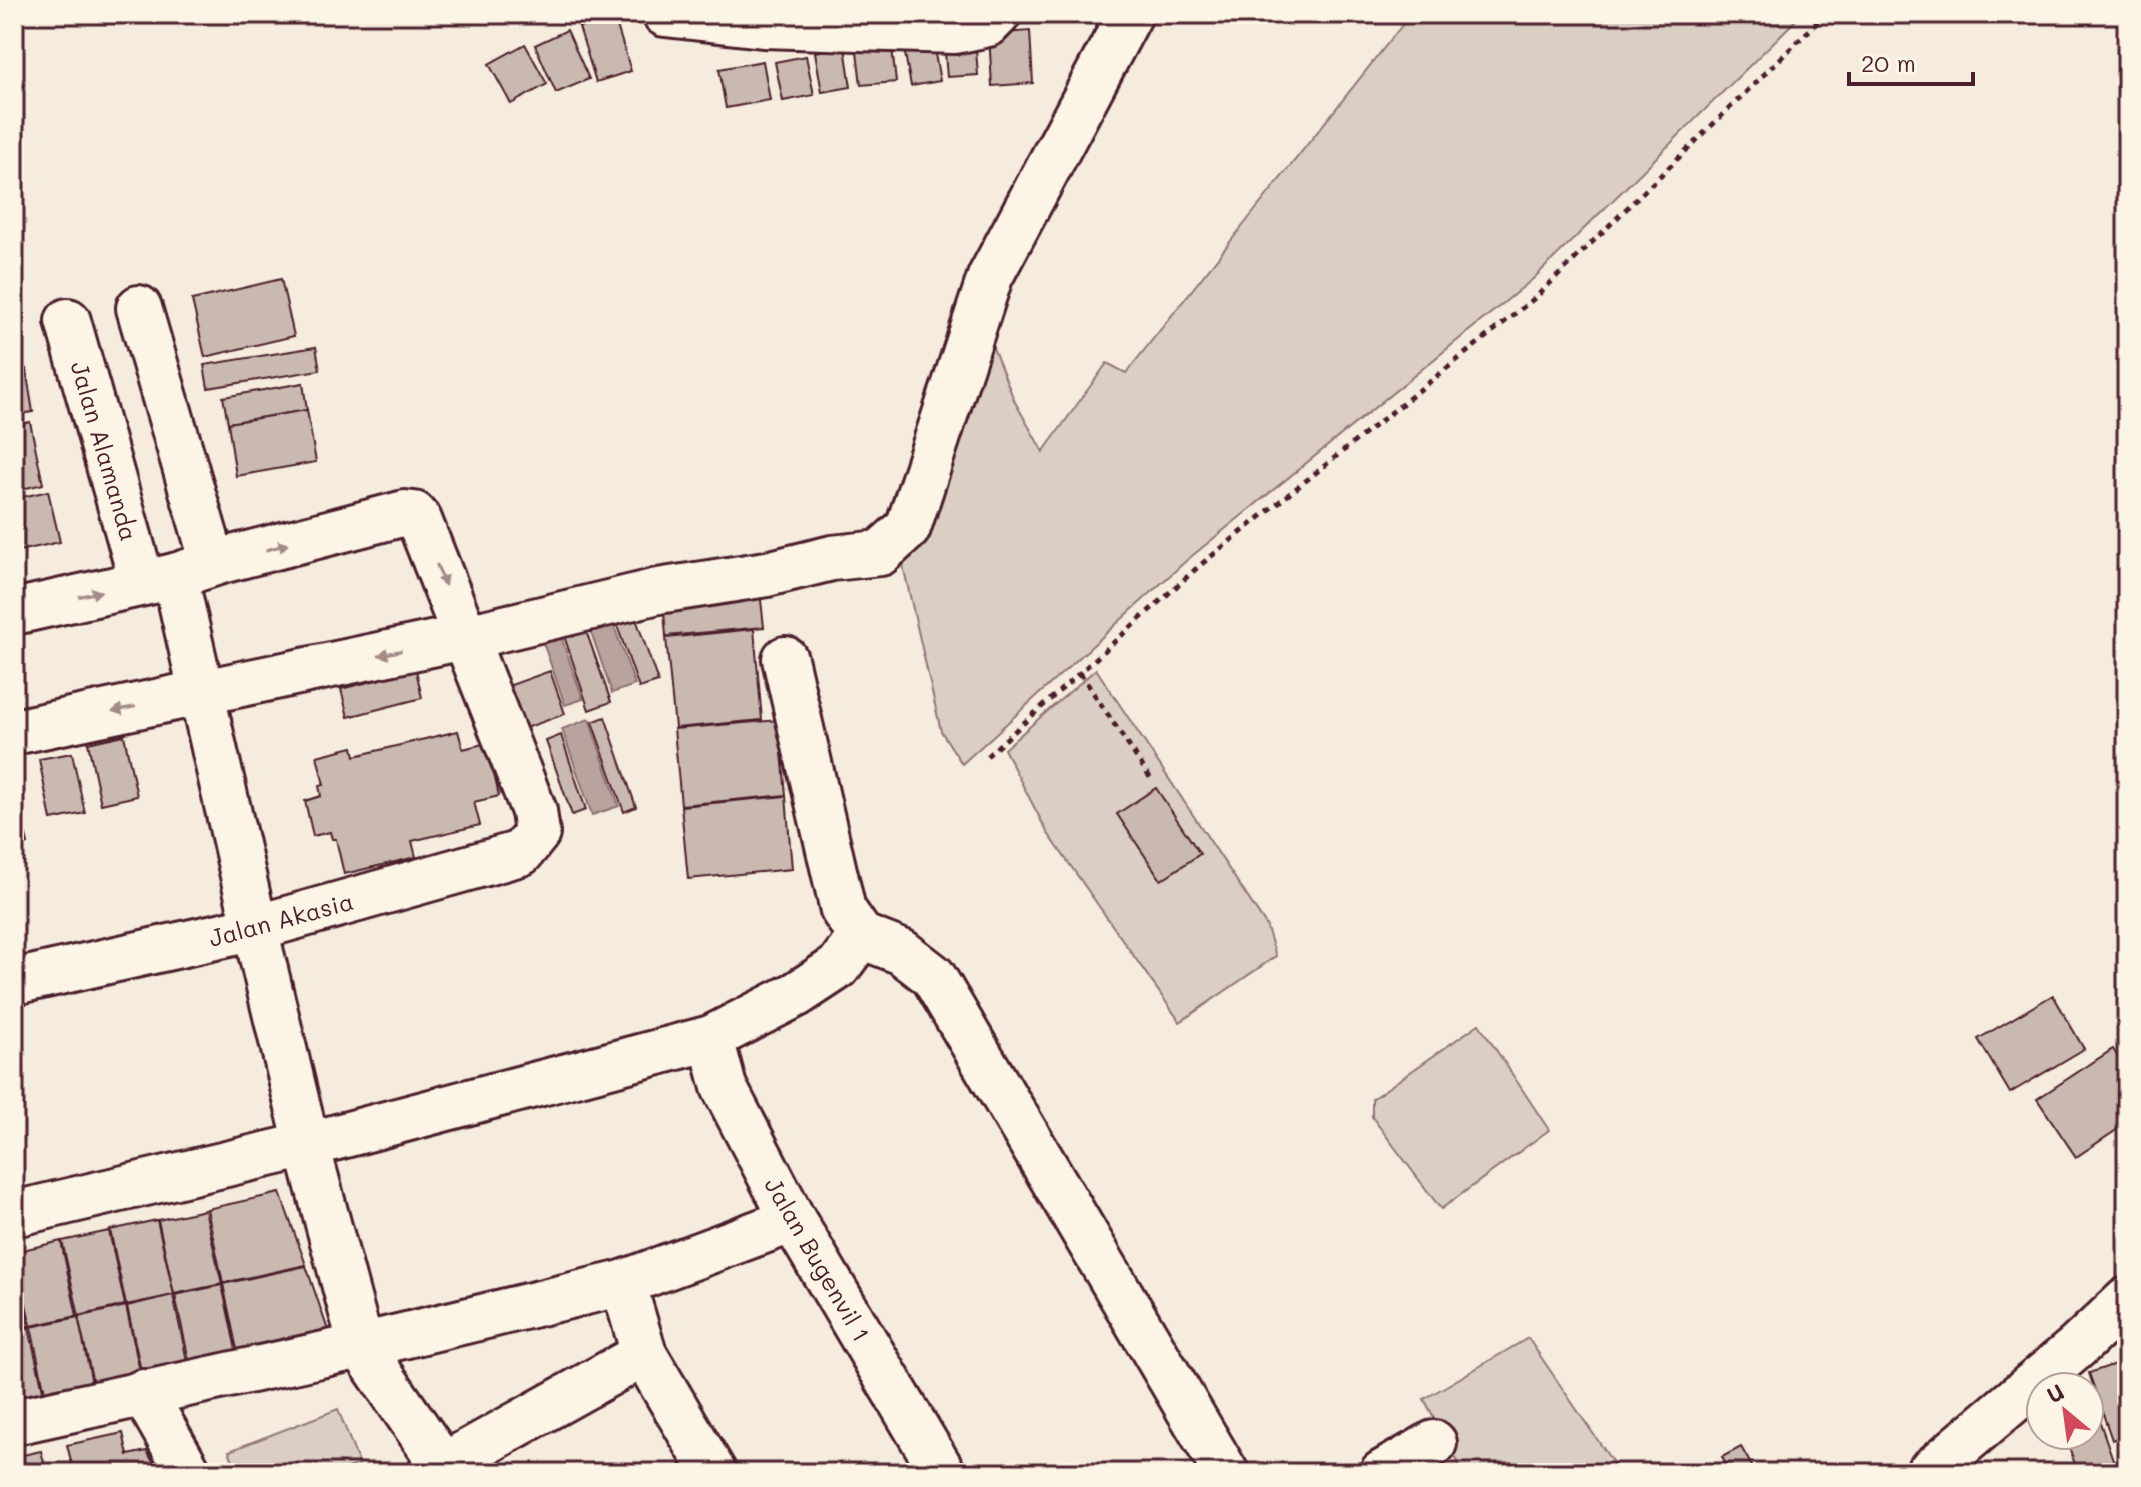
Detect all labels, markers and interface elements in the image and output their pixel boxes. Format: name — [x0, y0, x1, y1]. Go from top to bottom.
scale bar — [1849, 36, 1973, 86]
text: 20 m — [1861, 47, 1916, 78]
street label: Jalan Alamanda — [65, 358, 145, 544]
one-way arrow — [265, 540, 290, 552]
one-way arrow — [435, 563, 448, 587]
one-way arrow — [78, 587, 103, 600]
one-way arrow — [378, 647, 403, 660]
one-way arrow — [112, 703, 137, 716]
street label: Jalan Akasia — [205, 885, 357, 953]
street label: Jalan Bugenvil 1 — [758, 1171, 878, 1347]
north arrow — [2025, 1371, 2105, 1451]
text: U — [2041, 1377, 2069, 1410]

